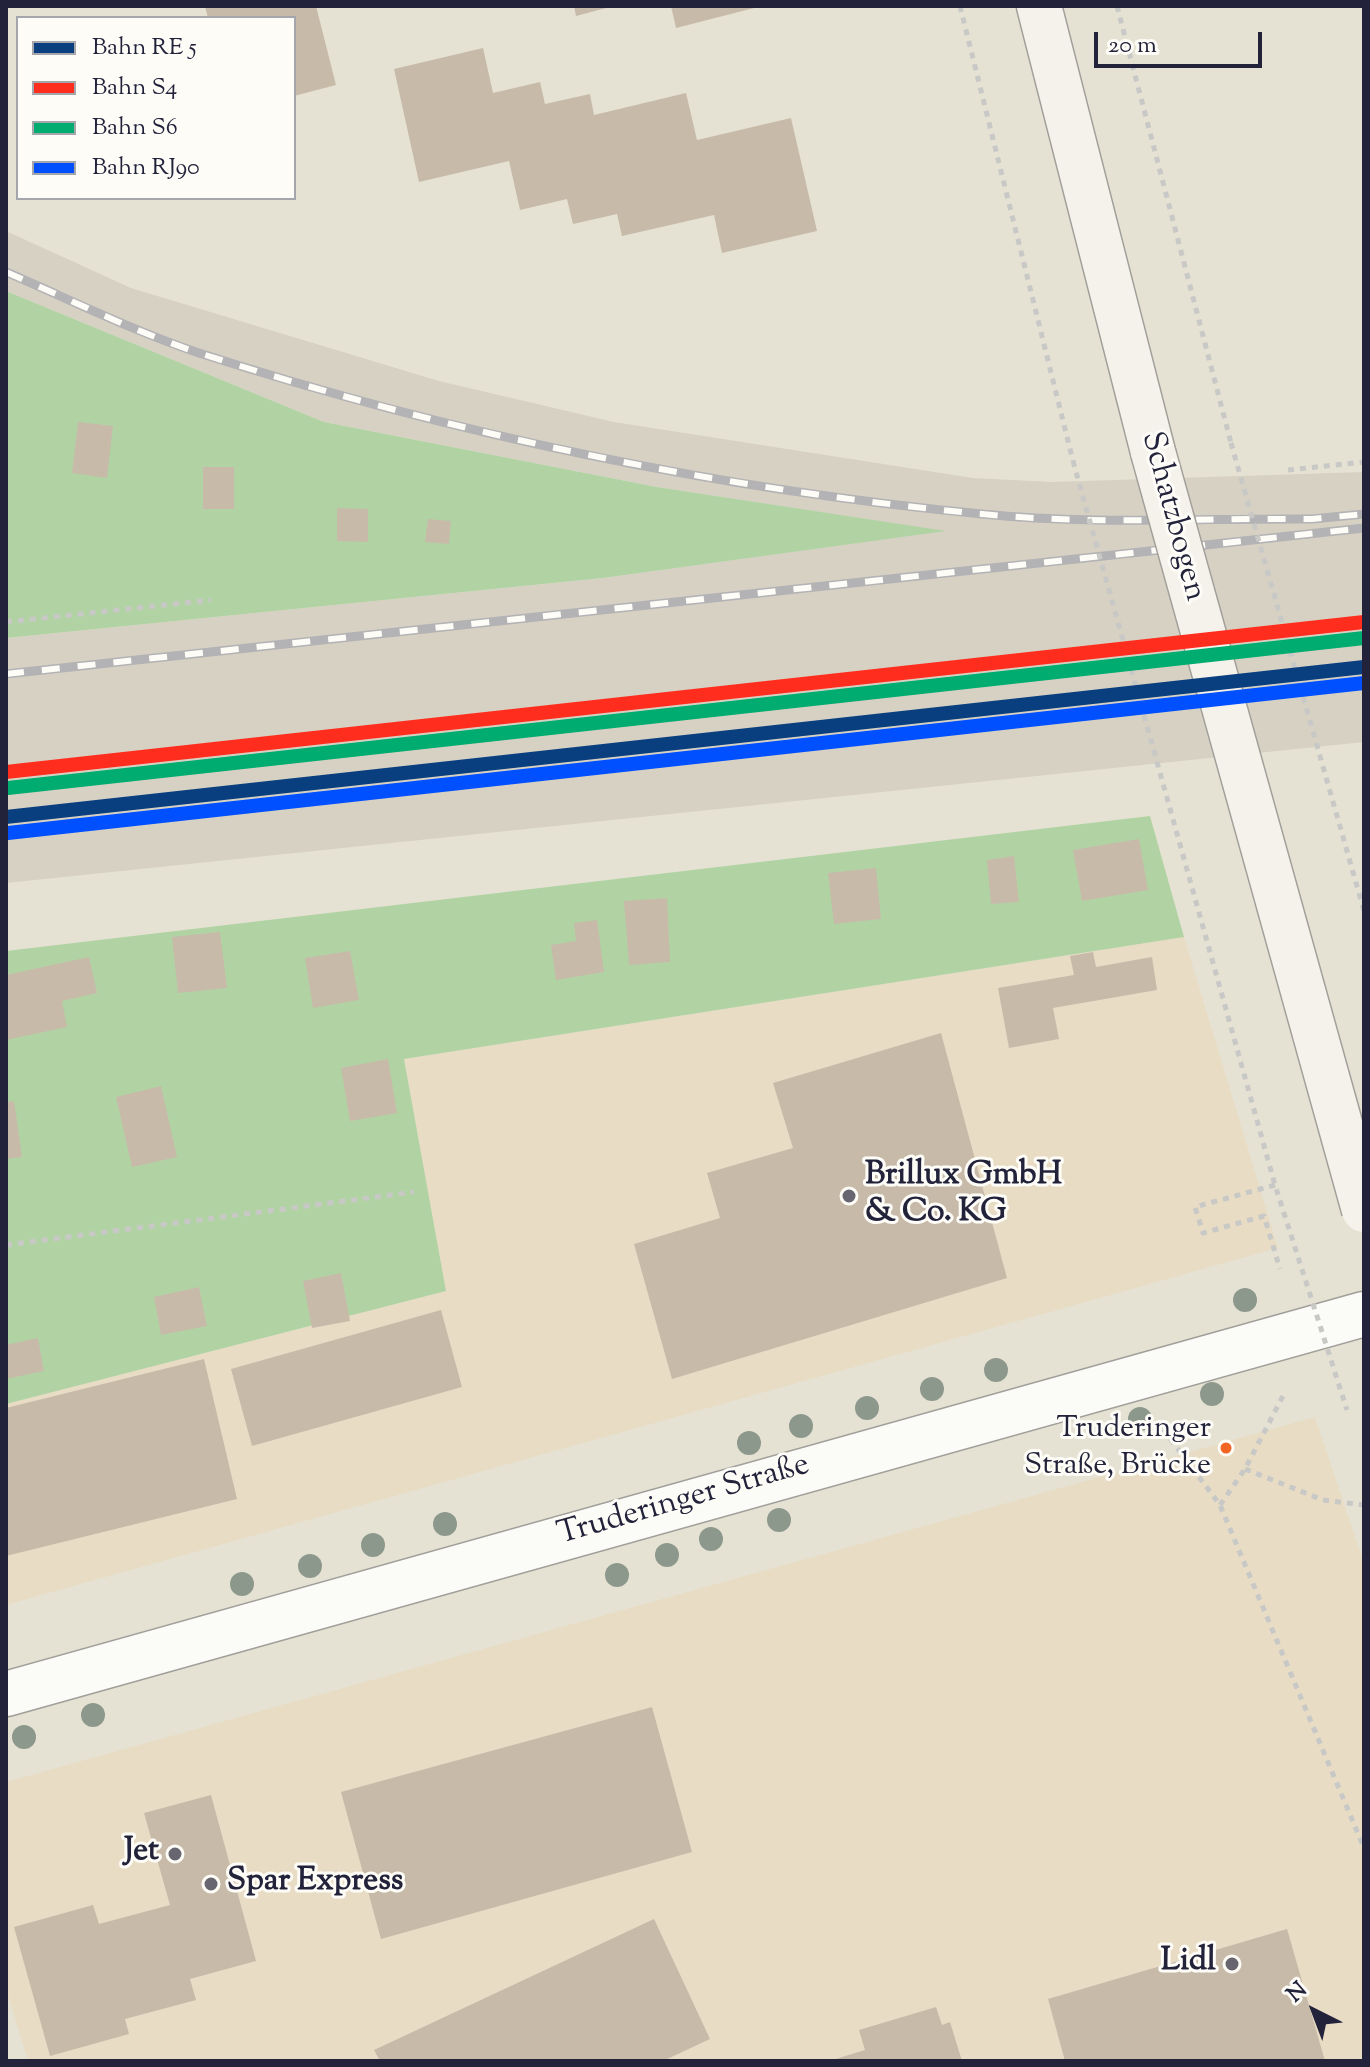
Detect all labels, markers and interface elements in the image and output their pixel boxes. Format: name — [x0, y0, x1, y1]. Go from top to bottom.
legend — [16, 16, 296, 200]
scale bar — [1098, 16, 1266, 66]
text: 20 m — [1108, 29, 1157, 63]
text: Bahn RE 5 — [92, 31, 197, 65]
text: Bahn S4 — [92, 71, 177, 105]
text: Bahn S6 — [92, 111, 178, 145]
text: Bahn RJ90 — [92, 151, 200, 185]
street label: Schatzbogen — [1130, 428, 1212, 606]
place label: Brillux GmbH & Co. KG — [865, 1159, 1062, 1234]
marker: Brillux GmbH & Co. KG — [840, 1187, 858, 1205]
place label: Truderinger Straße, Brücke — [1024, 1413, 1211, 1484]
marker: Truderinger Straße, Brücke — [1218, 1440, 1234, 1456]
street label: Truderinger Straße — [554, 1448, 814, 1556]
place label: Jet — [124, 1835, 159, 1873]
marker: Jet — [166, 1845, 184, 1863]
place label: Spar Express — [227, 1865, 403, 1903]
marker: Spar Express — [202, 1875, 220, 1893]
place label: Lidl — [1161, 1945, 1216, 1983]
marker: Lidl — [1223, 1955, 1241, 1973]
north arrow — [1274, 1971, 1354, 2051]
text: N — [1281, 1975, 1315, 2011]

